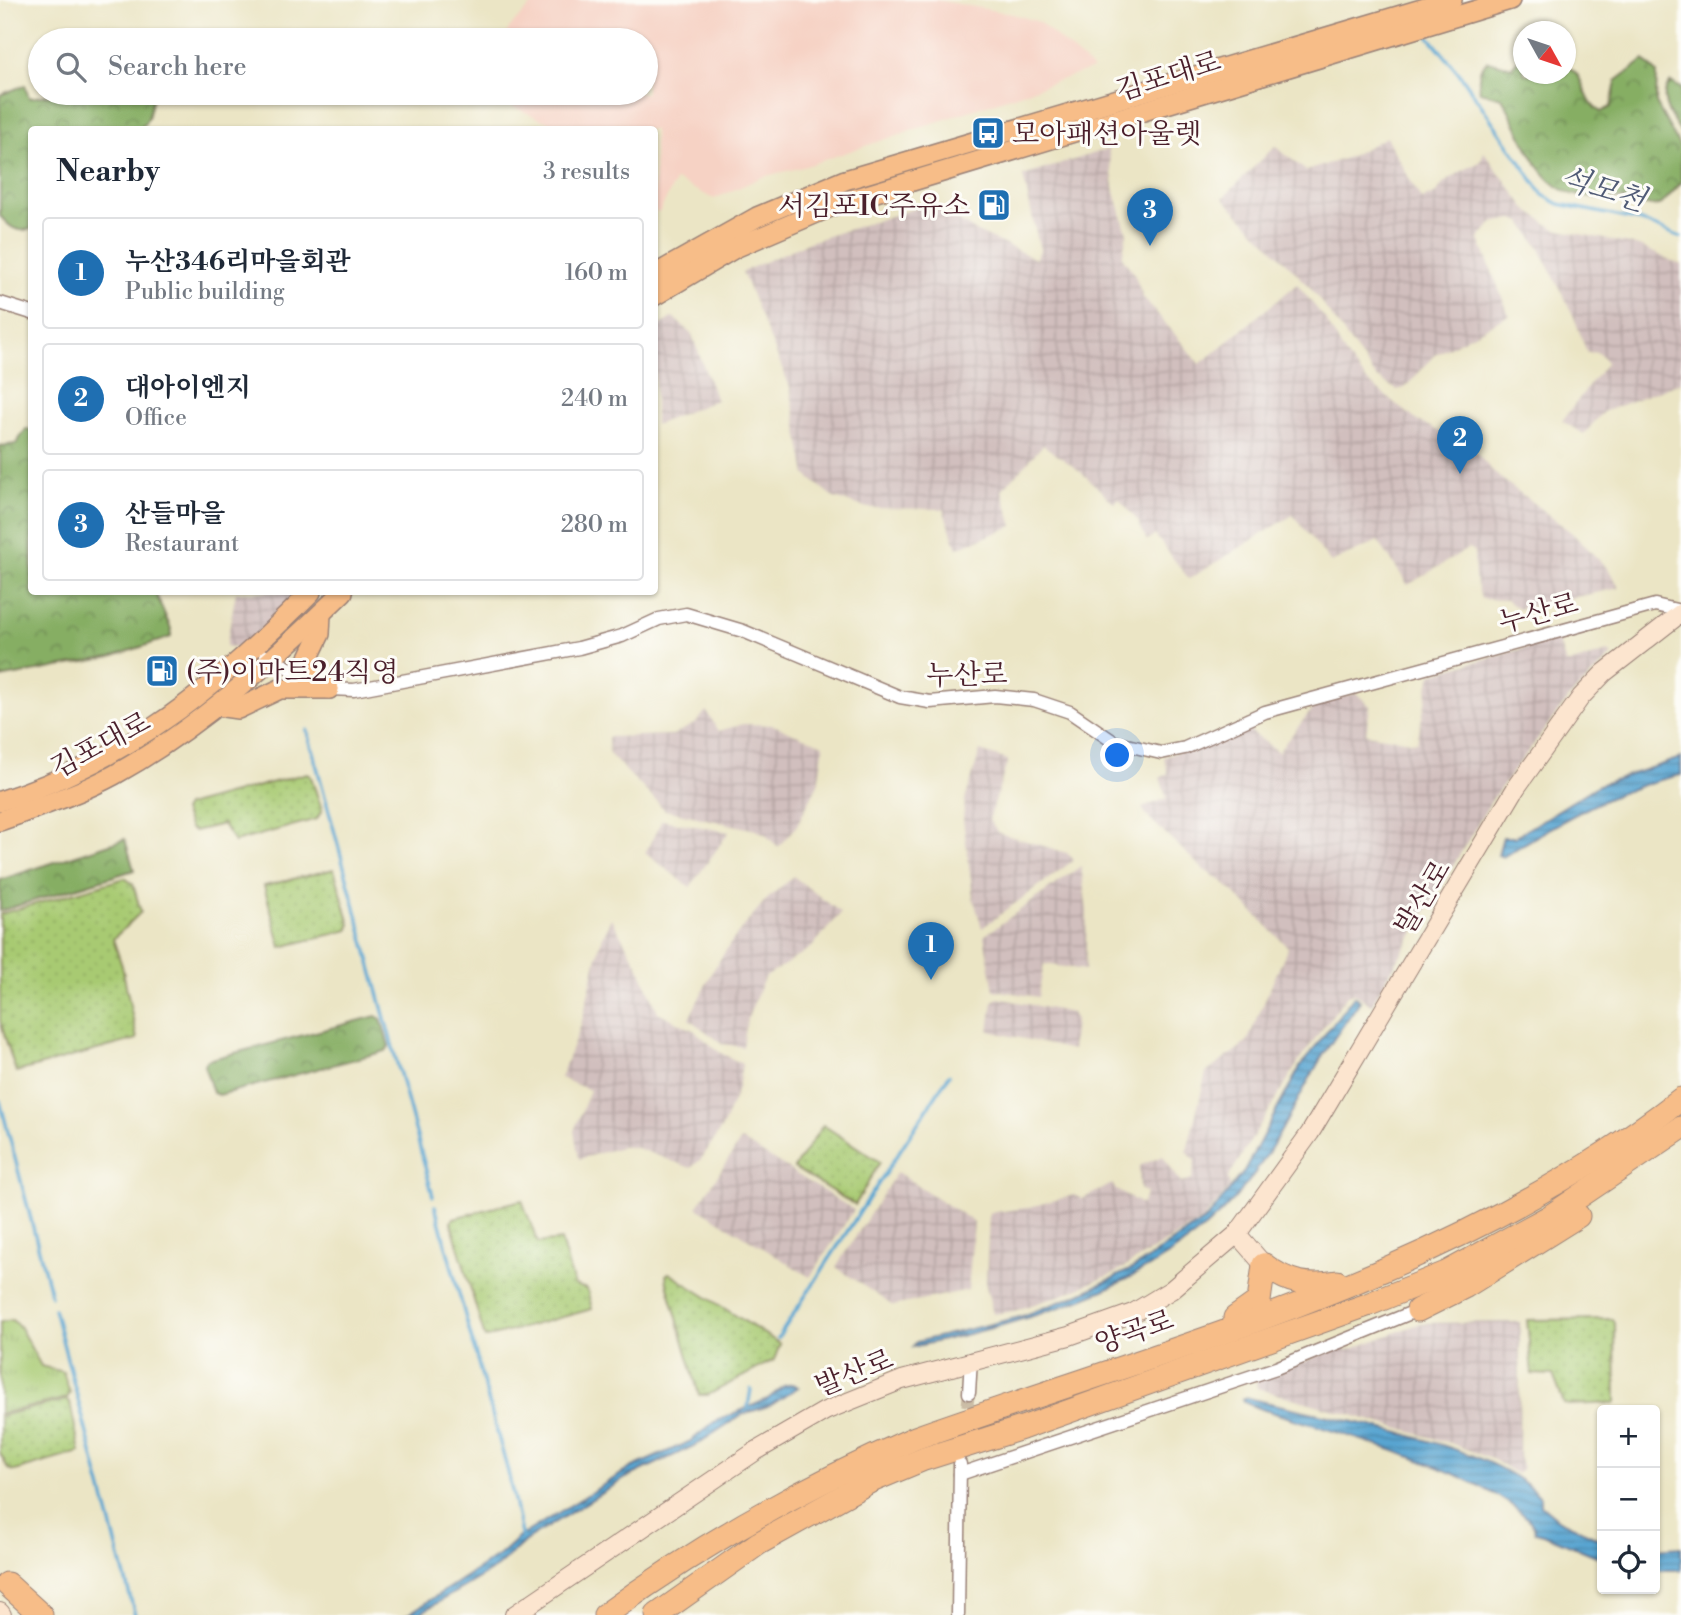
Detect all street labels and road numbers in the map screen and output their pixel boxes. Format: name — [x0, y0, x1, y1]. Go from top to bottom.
street label: 김포대로 — [1112, 44, 1225, 109]
street label: 누산로 — [1495, 586, 1582, 641]
street label: 누산로 — [926, 657, 1008, 694]
street label: 김포대로 — [45, 704, 157, 786]
street label: 발산로 — [1387, 854, 1459, 942]
street label: 양곡로 — [1090, 1303, 1179, 1362]
street label: 발산로 — [810, 1342, 899, 1405]

